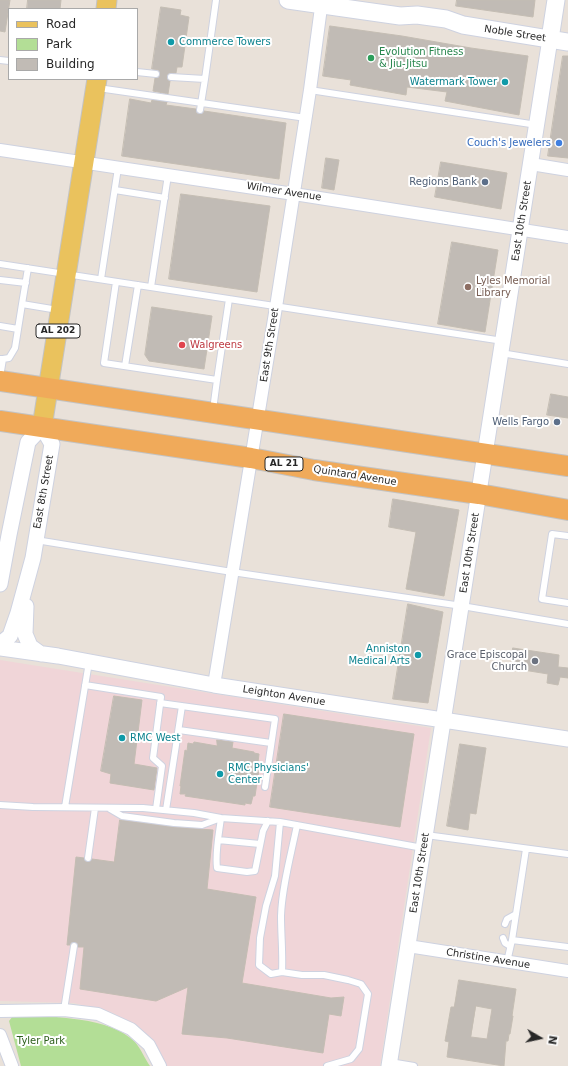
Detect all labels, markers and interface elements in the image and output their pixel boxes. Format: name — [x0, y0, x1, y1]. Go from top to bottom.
legend — [8, 8, 138, 80]
text: Road — [46, 17, 76, 31]
street label: Noble Street — [483, 23, 547, 45]
place label: Commerce Towers — [179, 36, 271, 48]
text: Park — [46, 37, 72, 51]
marker: Commerce Towers — [166, 37, 176, 47]
place label: Evolution Fitness & Jiu-Jitsu — [379, 46, 463, 70]
marker: Evolution Fitness & Jiu-Jitsu — [366, 53, 376, 63]
text: Building — [46, 57, 95, 71]
place label: Watermark Tower — [410, 76, 497, 88]
marker: Watermark Tower — [500, 77, 510, 87]
place label: Couch's Jewelers — [467, 137, 551, 149]
marker: Couch's Jewelers — [554, 138, 564, 148]
place label: Regions Bank — [409, 176, 477, 188]
marker: Regions Bank — [480, 177, 490, 187]
street label: Wilmer Avenue — [246, 180, 322, 204]
street label: East 10th Street — [510, 180, 534, 262]
place label: Lyles Memorial Library — [476, 275, 550, 298]
marker: Lyles Memorial Library — [463, 282, 473, 292]
street label: East 9th Street — [258, 307, 282, 383]
road number: AL 202 — [36, 324, 80, 338]
place label: Walgreens — [190, 339, 242, 351]
marker: Walgreens — [177, 340, 187, 350]
place label: Wells Fargo — [492, 416, 549, 428]
marker: Wells Fargo — [552, 417, 562, 427]
street label: East 8th Street — [32, 454, 56, 530]
road number: AL 21 — [265, 457, 303, 471]
street label: Quintard Avenue — [313, 464, 397, 488]
street label: East 10th Street — [458, 512, 482, 594]
place label: Anniston Medical Arts — [348, 643, 410, 666]
place label: Grace Episcopal Church — [447, 649, 527, 672]
marker: Anniston Medical Arts — [413, 650, 423, 660]
marker: Grace Episcopal Church — [530, 656, 540, 666]
street label: Leighton Avenue — [242, 684, 326, 708]
place label: RMC West — [130, 732, 180, 744]
marker: RMC West — [117, 733, 127, 743]
place label: RMC Physicians' Center — [228, 762, 309, 786]
marker: RMC Physicians' Center — [215, 769, 225, 779]
street label: East 10th Street — [408, 832, 432, 914]
street label: Christine Avenue — [445, 946, 531, 972]
north arrow — [520, 1018, 560, 1058]
text: N — [545, 1034, 559, 1046]
park label: Tyler Park — [17, 1035, 65, 1047]

